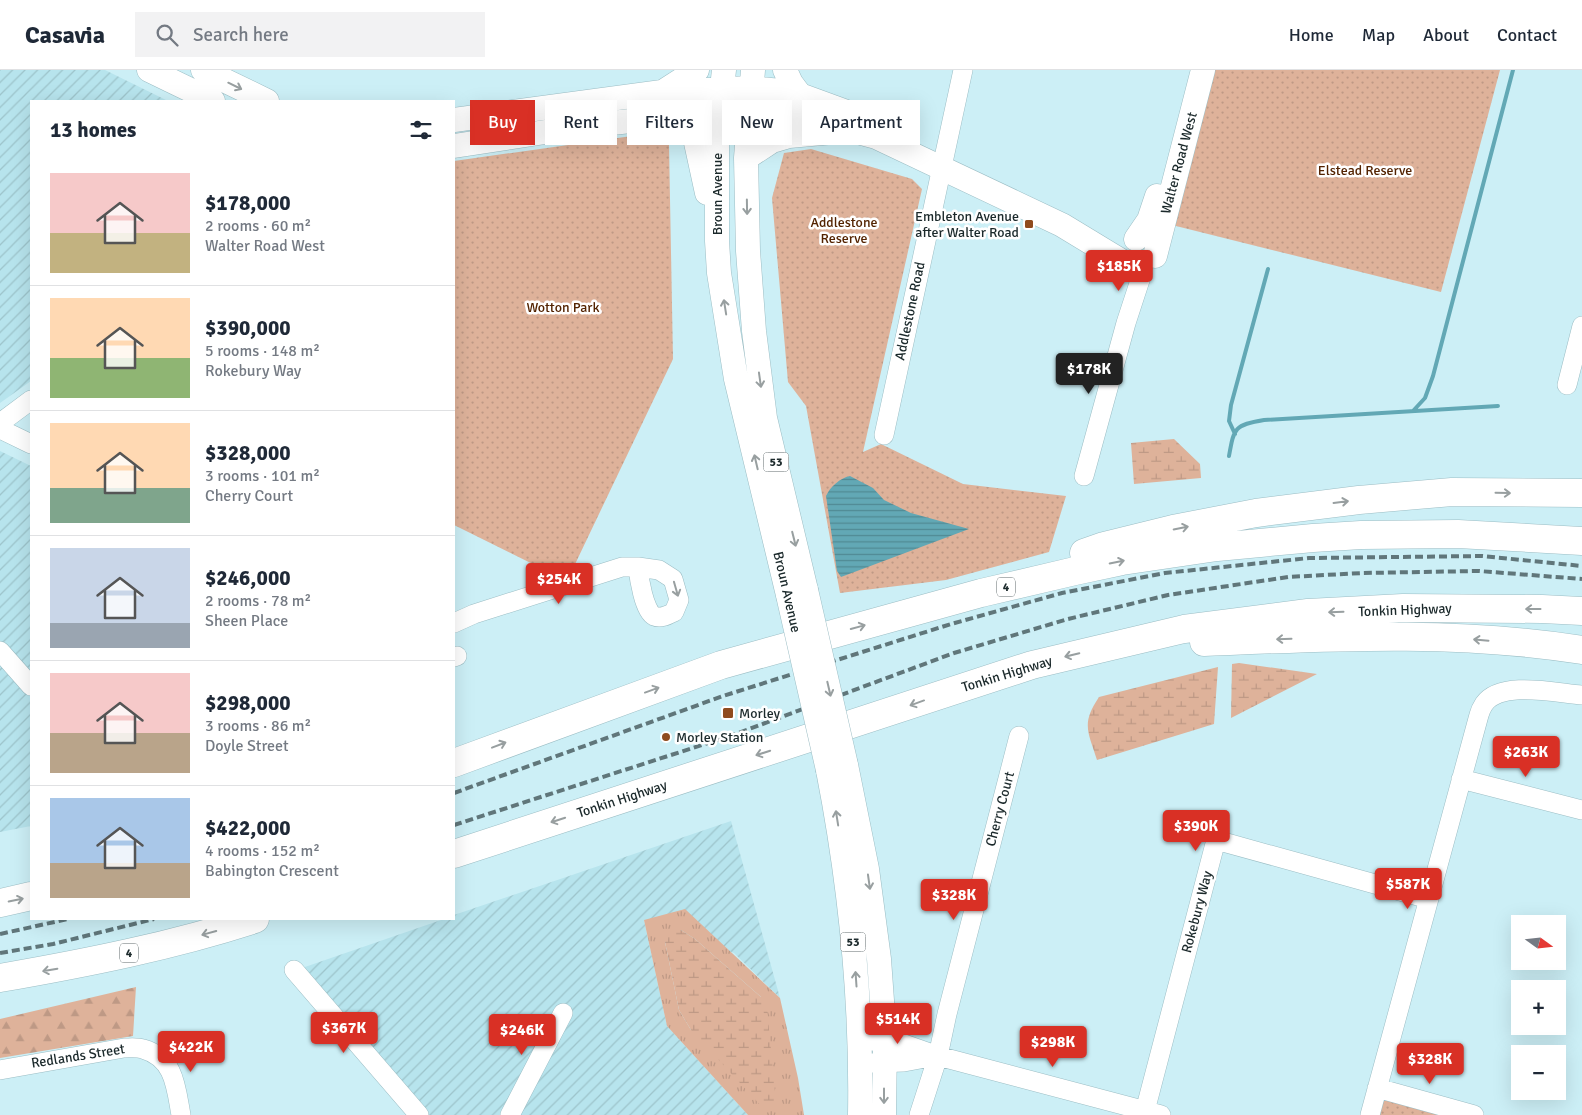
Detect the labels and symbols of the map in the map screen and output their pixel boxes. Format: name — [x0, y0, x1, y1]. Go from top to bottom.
one-way arrow — [227, 82, 242, 91]
street label: Walter Road West — [1157, 110, 1201, 216]
street label: Broun Avenue — [709, 153, 726, 235]
park label: Elstead Reserve — [1318, 162, 1412, 179]
one-way arrow — [742, 198, 752, 215]
place label: Embleton Avenue after Walter Road — [915, 208, 1019, 241]
park label: Addlestone Reserve — [810, 214, 878, 247]
marker: Embleton Avenue after Walter Road — [1023, 218, 1035, 230]
pin: $185K — [1084, 250, 1154, 292]
street label: Addlestone Road — [891, 260, 929, 362]
park label: Wotton Park — [526, 299, 600, 316]
one-way arrow — [719, 299, 729, 315]
pin: $178K — [1054, 352, 1124, 395]
one-way arrow — [755, 371, 765, 387]
road number: 53 — [764, 452, 788, 472]
one-way arrow — [751, 455, 760, 471]
one-way arrow — [1494, 488, 1511, 498]
one-way arrow — [1333, 497, 1349, 507]
one-way arrow — [1172, 522, 1188, 532]
one-way arrow — [790, 530, 799, 546]
street label: Broun Avenue — [769, 550, 805, 634]
one-way arrow — [1109, 557, 1125, 567]
pin: $254K — [524, 562, 594, 605]
road number: 4 — [997, 578, 1015, 596]
one-way arrow — [672, 580, 682, 596]
street label: Tonkin Highway — [1358, 600, 1452, 620]
one-way arrow — [1526, 604, 1542, 614]
one-way arrow — [1328, 607, 1344, 616]
one-way arrow — [849, 622, 865, 632]
one-way arrow — [1276, 634, 1292, 644]
one-way arrow — [1474, 635, 1490, 644]
one-way arrow — [1065, 651, 1081, 660]
street label: Tonkin Highway — [960, 652, 1055, 696]
one-way arrow — [825, 680, 834, 696]
one-way arrow — [644, 685, 659, 694]
one-way arrow — [910, 699, 925, 708]
place label: Morley — [739, 705, 781, 722]
marker: Morley — [721, 706, 735, 720]
place label: Morley Station — [676, 729, 764, 746]
marker: Morley Station — [660, 731, 672, 743]
pin: $263K — [1491, 736, 1561, 778]
one-way arrow — [491, 740, 507, 749]
one-way arrow — [755, 749, 771, 759]
street label: Cherry Court — [982, 770, 1018, 848]
street label: Tonkin Highway — [575, 776, 670, 822]
one-way arrow — [831, 810, 841, 826]
pin: $390K — [1161, 810, 1231, 852]
one-way arrow — [551, 816, 566, 825]
pin: $587K — [1373, 868, 1443, 910]
street label: Rokebury Way — [1178, 869, 1216, 955]
one-way arrow — [864, 874, 874, 890]
pin: $328K — [919, 878, 989, 921]
one-way arrow — [7, 894, 23, 904]
north arrow — [1511, 915, 1566, 970]
one-way arrow — [201, 929, 217, 939]
road number: 53 — [840, 932, 866, 952]
road number: 4 — [120, 944, 138, 962]
one-way arrow — [43, 965, 59, 975]
one-way arrow — [851, 971, 861, 987]
pin: $514K — [863, 1002, 933, 1045]
pin: $367K — [309, 1012, 379, 1054]
pin: $246K — [487, 1014, 557, 1056]
pin: $298K — [1018, 1026, 1088, 1068]
pin: $422K — [156, 1030, 226, 1073]
street label: Redlands Street — [30, 1040, 126, 1072]
pin: $328K — [1395, 1042, 1465, 1085]
one-way arrow — [879, 1088, 889, 1104]

